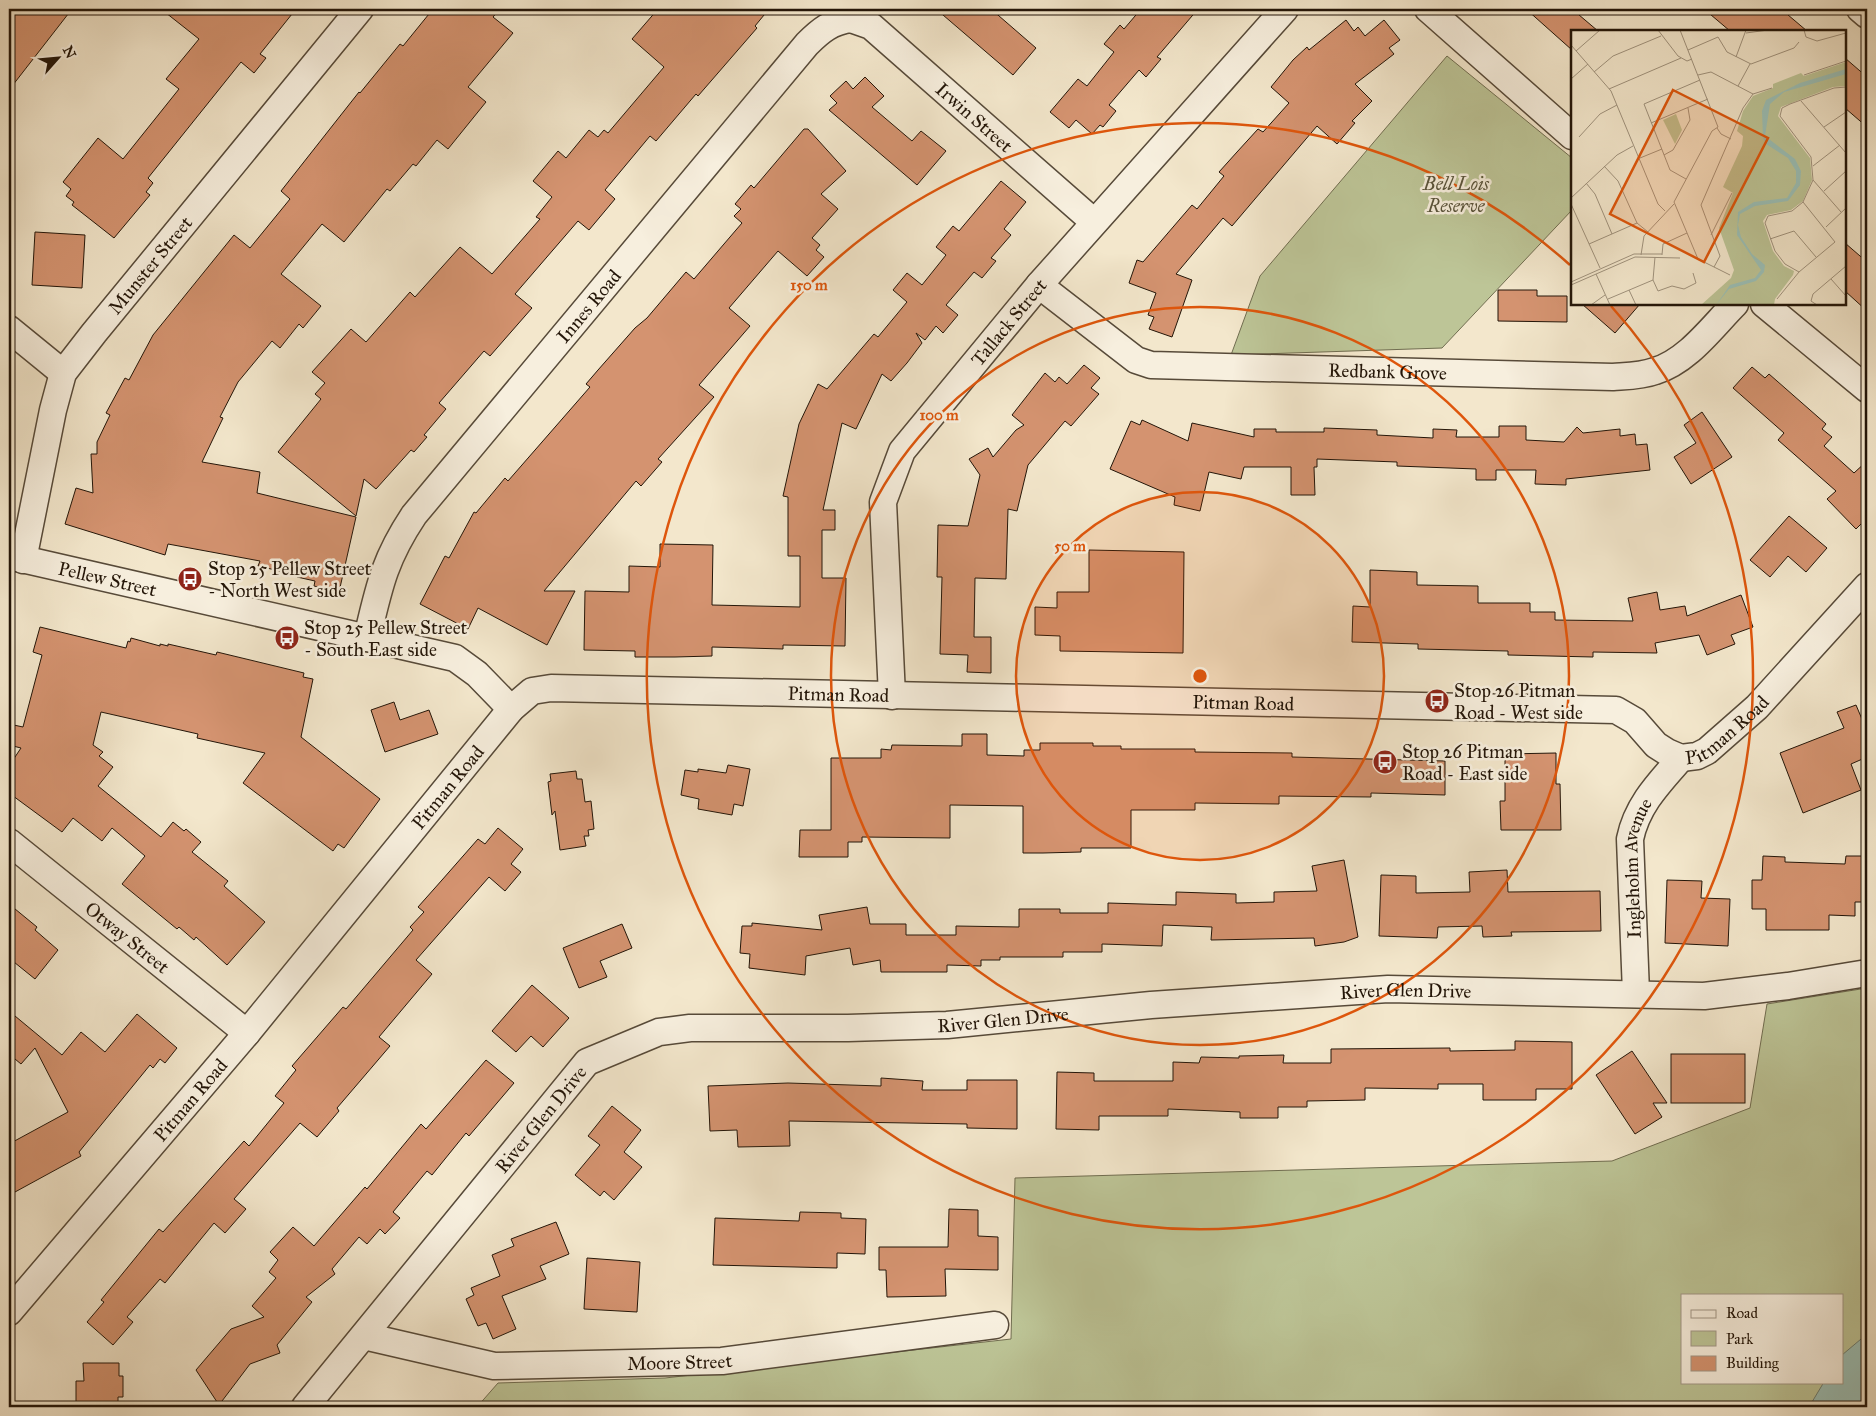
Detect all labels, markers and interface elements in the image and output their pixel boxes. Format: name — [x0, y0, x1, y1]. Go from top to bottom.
inset map — [1571, 30, 1846, 305]
north arrow — [32, 32, 82, 82]
text: N — [59, 43, 79, 62]
street label: Irwin Street — [931, 77, 1018, 157]
park label: Bell Lois Reserve — [1422, 172, 1490, 217]
street label: Munster Street — [103, 211, 197, 319]
street label: Innes Road — [552, 265, 626, 347]
street label: Tallack Street — [966, 273, 1052, 371]
text: 150 m — [790, 276, 828, 294]
street label: Redbank Grove — [1328, 359, 1447, 385]
text: 100 m — [919, 406, 959, 424]
text: 50 m — [1054, 537, 1086, 555]
street label: Pellew Street — [56, 557, 159, 601]
place label: Stop 25 Pellew Street - North West side — [208, 557, 372, 602]
bus stop icon: Stop 25 Pellew Street - North West side — [177, 566, 203, 592]
place label: Stop 25 Pellew Street - South East side — [304, 616, 468, 661]
bus stop icon: Stop 25 Pellew Street - South East side — [274, 625, 300, 651]
centre of rings — [1191, 667, 1209, 685]
place label: Stop 26 Pitman Road - West side — [1454, 679, 1583, 724]
street label: Pitman Road — [787, 682, 890, 707]
bus stop icon: Stop 26 Pitman Road - West side — [1424, 688, 1450, 714]
street label: Pitman Road — [1192, 690, 1295, 715]
street label: Pitman Road — [1684, 690, 1774, 769]
street label: Pitman Road — [407, 740, 489, 834]
place label: Stop 26 Pitman Road - East side — [1402, 740, 1527, 785]
bus stop icon: Stop 26 Pitman Road - East side — [1372, 749, 1398, 775]
street label: Ingleholm Avenue — [1619, 794, 1657, 939]
street label: Otway Street — [80, 897, 174, 978]
street label: River Glen Drive — [1339, 978, 1472, 1004]
street label: River Glen Drive — [937, 1002, 1070, 1037]
street label: Pitman Road — [149, 1054, 232, 1146]
street label: River Glen Drive — [490, 1061, 591, 1178]
legend — [1681, 1294, 1844, 1384]
text: Road — [1726, 1304, 1758, 1322]
text: Park — [1726, 1330, 1753, 1348]
street label: Moore Street — [627, 1349, 734, 1375]
text: Building — [1726, 1354, 1780, 1372]

